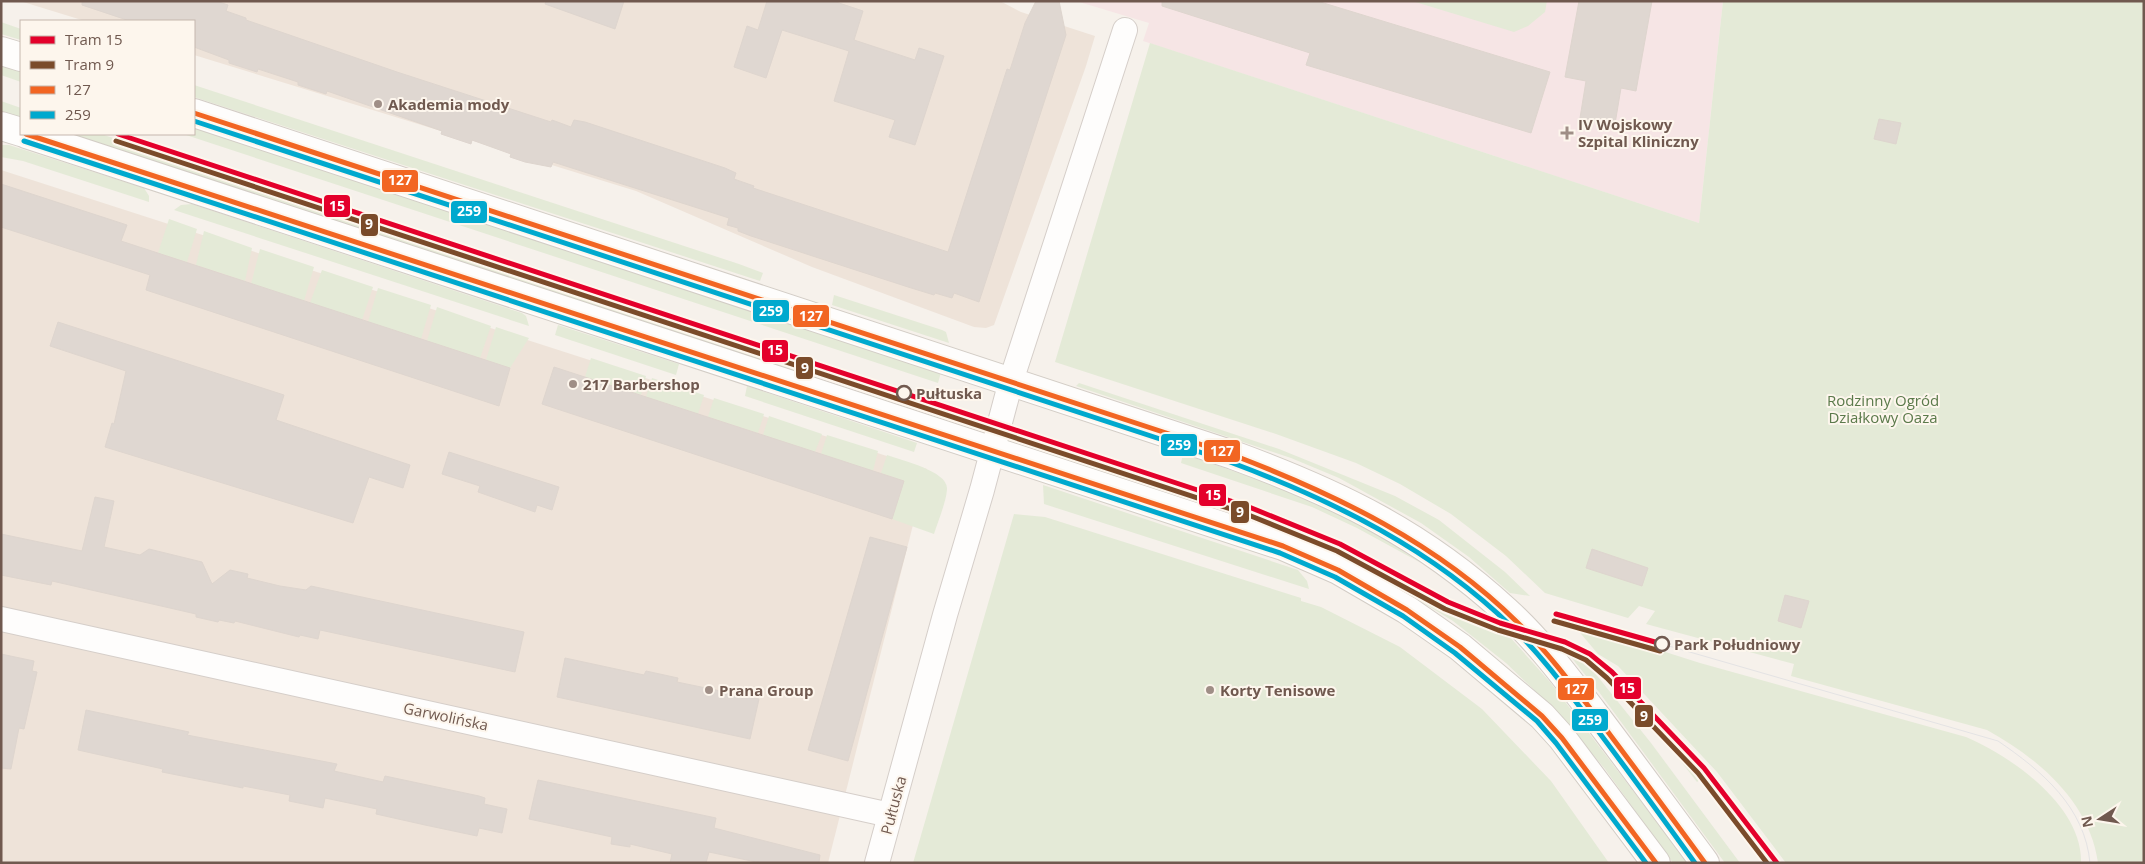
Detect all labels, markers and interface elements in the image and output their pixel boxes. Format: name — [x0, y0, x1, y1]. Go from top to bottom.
legend — [20, 20, 195, 135]
text: Tram 15 — [65, 29, 123, 49]
text: Tram 9 — [65, 54, 114, 74]
text: 127 — [65, 79, 91, 99]
place label: Akademia mody — [388, 94, 510, 114]
marker: Akademia mody — [372, 98, 384, 110]
text: 259 — [65, 104, 91, 124]
place label: IV Wojskowy Szpital Kliniczny — [1578, 114, 1699, 151]
marker: IV Wojskowy Szpital Kliniczny — [1560, 126, 1574, 140]
line badge: 127 — [381, 169, 419, 193]
text: 127 — [388, 170, 412, 189]
line badge: 15 — [323, 194, 351, 218]
text: 15 — [329, 196, 345, 215]
line badge: 259 — [450, 200, 488, 224]
text: 259 — [457, 201, 481, 220]
line badge: 9 — [360, 213, 379, 237]
text: 9 — [365, 214, 373, 233]
line badge: 259 — [752, 299, 790, 323]
text: 259 — [759, 301, 783, 320]
line badge: 127 — [792, 304, 830, 328]
text: 127 — [799, 306, 823, 325]
line badge: 15 — [761, 339, 789, 363]
text: 15 — [767, 340, 783, 359]
line badge: 9 — [795, 356, 814, 380]
text: 9 — [801, 358, 809, 377]
place label: 217 Barbershop — [583, 374, 700, 394]
marker: 217 Barbershop — [567, 378, 579, 390]
place label: Pułtuska — [916, 383, 982, 403]
marker: Pułtuska — [896, 385, 912, 401]
park label: Rodzinny Ogród Działkowy Oaza — [1827, 390, 1939, 427]
line badge: 259 — [1160, 433, 1198, 457]
text: 259 — [1167, 435, 1191, 454]
line badge: 127 — [1203, 439, 1241, 463]
text: 127 — [1210, 441, 1234, 460]
line badge: 15 — [1198, 483, 1227, 507]
text: 15 — [1205, 485, 1221, 504]
line badge: 9 — [1230, 500, 1250, 524]
text: 9 — [1236, 502, 1244, 521]
place label: Park Południowy — [1674, 634, 1801, 654]
marker: Park Południowy — [1654, 636, 1670, 652]
line badge: 15 — [1613, 676, 1642, 700]
line badge: 127 — [1557, 677, 1595, 701]
text: 15 — [1619, 678, 1635, 697]
text: 127 — [1564, 679, 1588, 698]
place label: Prana Group — [719, 680, 813, 700]
place label: Korty Tenisowe — [1220, 680, 1336, 700]
marker: Prana Group — [703, 684, 715, 696]
marker: Korty Tenisowe — [1204, 684, 1216, 696]
street label: Garwolińska — [402, 697, 490, 735]
line badge: 9 — [1634, 704, 1654, 728]
text: 9 — [1640, 706, 1648, 725]
line badge: 259 — [1571, 708, 1609, 732]
text: 259 — [1578, 710, 1602, 729]
street label: Pułtuska — [876, 773, 910, 837]
north arrow — [2075, 794, 2125, 844]
text: N — [2076, 814, 2097, 829]

